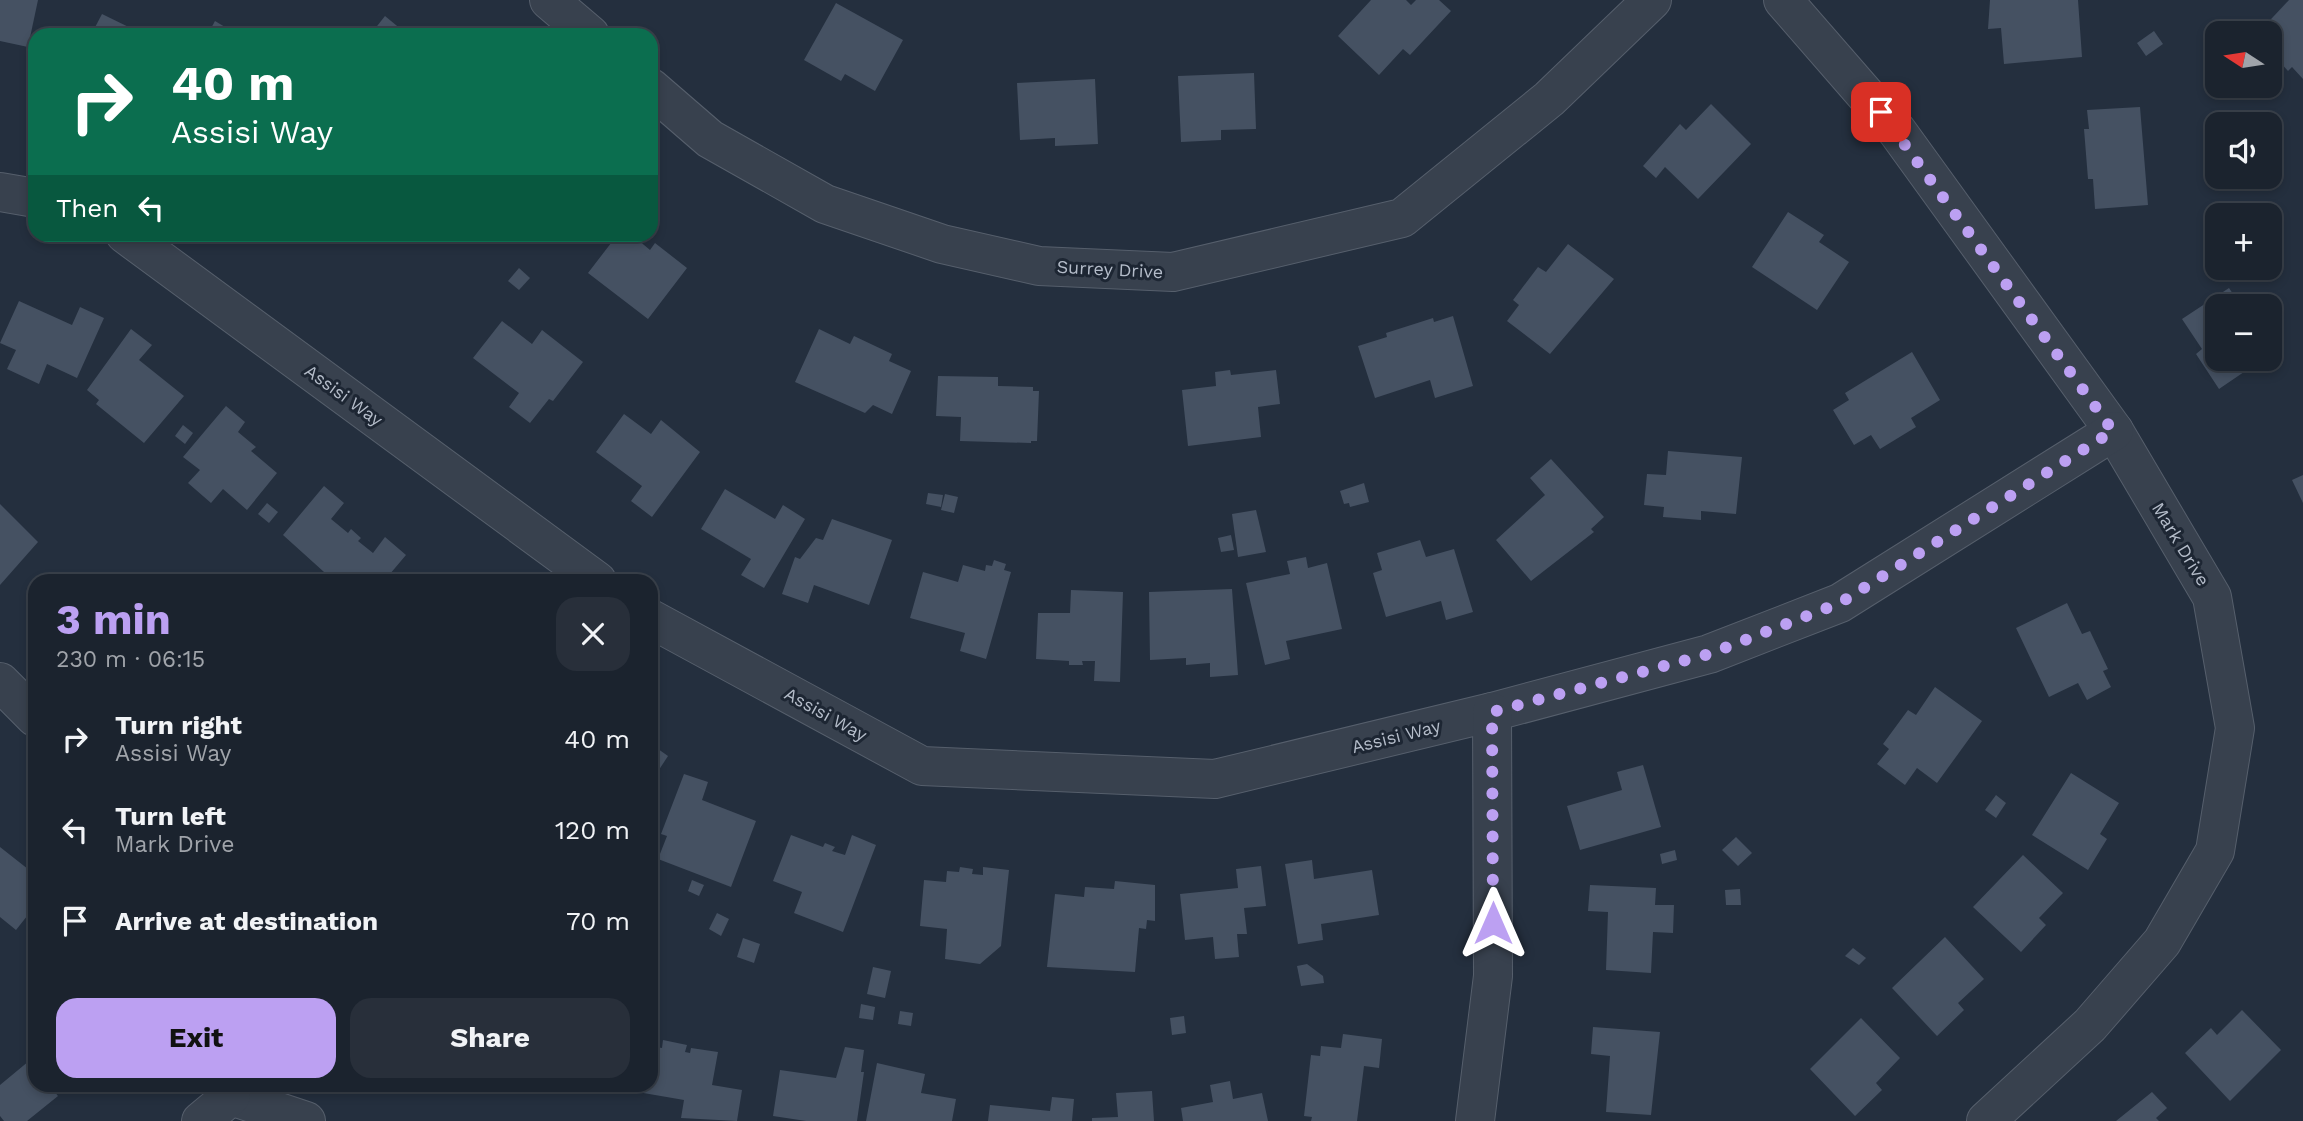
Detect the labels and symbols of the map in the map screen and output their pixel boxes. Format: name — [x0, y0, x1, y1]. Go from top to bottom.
north arrow — [2205, 21, 2282, 98]
pin — [1851, 82, 1911, 142]
street label: Surrey Drive — [1056, 256, 1164, 282]
street label: Assisi Way — [301, 360, 388, 431]
street label: Mark Drive — [2148, 499, 2214, 589]
street label: Assisi Way — [781, 683, 872, 746]
street label: Assisi Way — [1349, 715, 1443, 757]
position arrow — [1456, 886, 1530, 960]

